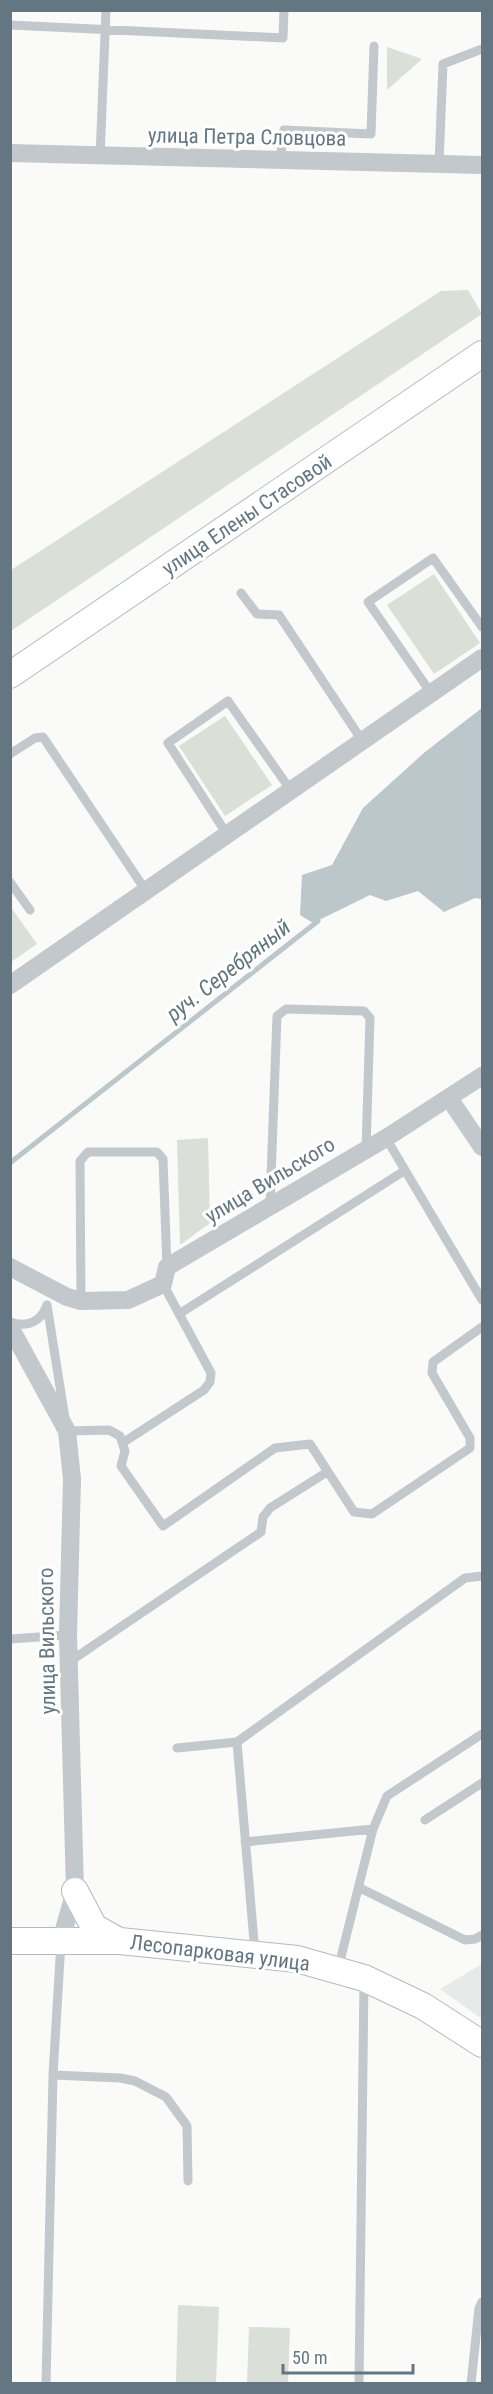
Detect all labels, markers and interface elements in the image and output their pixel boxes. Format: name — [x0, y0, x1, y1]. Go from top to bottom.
street label: улица Петра Словцова — [148, 123, 346, 151]
street label: улица Елены Стасовой — [158, 449, 336, 581]
water label: руч. Серебряный — [161, 914, 295, 1027]
street label: улица Вильского — [201, 1132, 339, 1228]
street label: улица Вильского — [34, 1567, 60, 1715]
street label: Лесопарковая улица — [129, 1930, 311, 1976]
scale bar — [283, 2337, 414, 2375]
text: 50 m — [292, 2347, 327, 2368]

